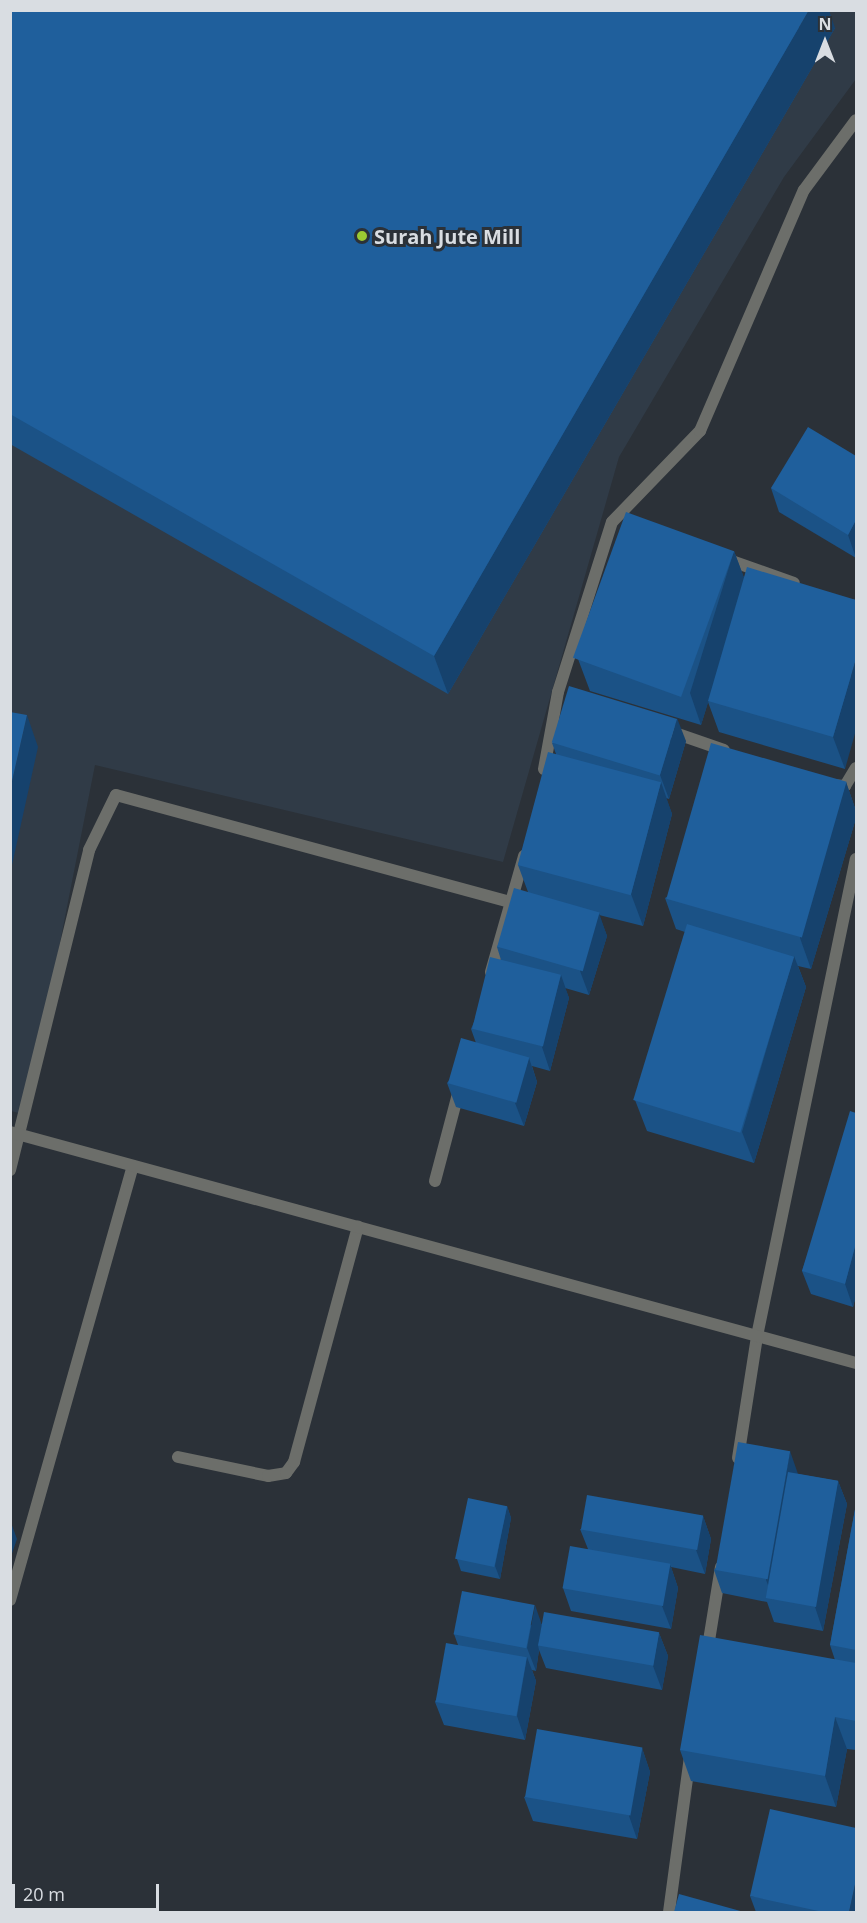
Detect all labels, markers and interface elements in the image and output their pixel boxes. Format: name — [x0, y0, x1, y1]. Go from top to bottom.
north arrow — [795, 12, 855, 72]
text: N — [818, 13, 832, 35]
place label: Surah Jute Mill — [374, 224, 520, 248]
marker: Surah Jute Mill — [355, 229, 369, 243]
scale bar — [15, 1872, 162, 1910]
text: 20 m — [23, 1882, 65, 1906]

